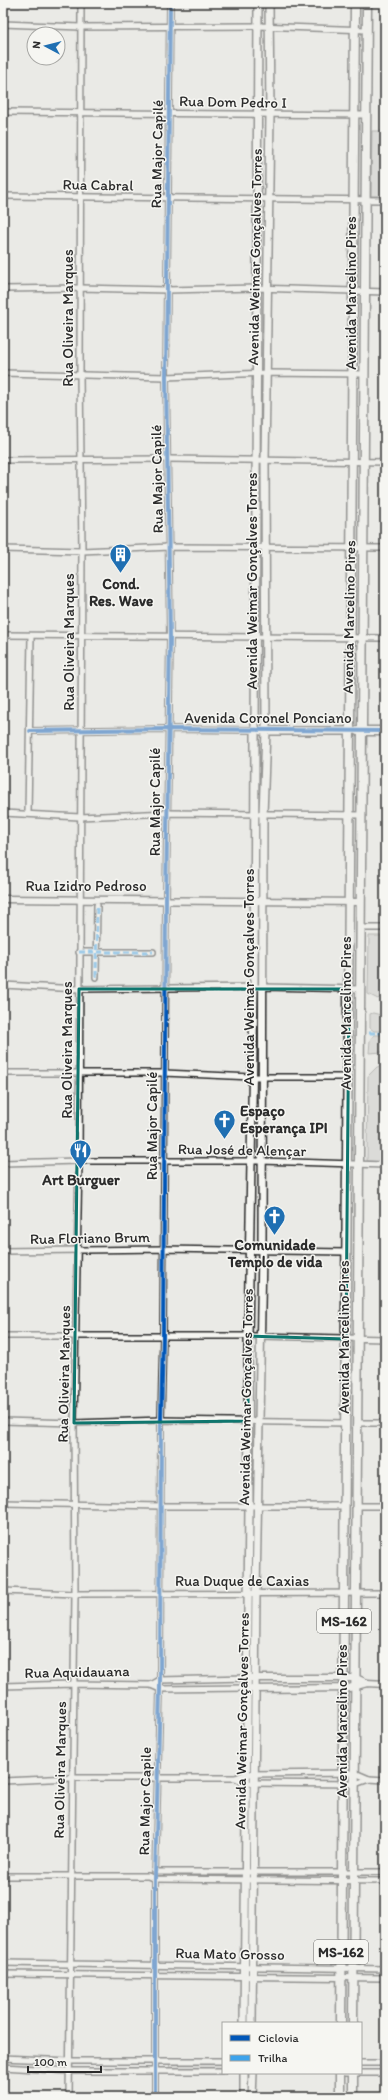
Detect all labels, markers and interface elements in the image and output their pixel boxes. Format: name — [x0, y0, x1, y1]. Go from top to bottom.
north arrow — [26, 26, 66, 66]
text: N — [30, 40, 43, 49]
street label: Rua Dom Pedro I — [179, 92, 287, 112]
street label: Rua Major Capilé — [147, 100, 167, 208]
street label: Avenida Weimar Gonçalves Torres — [244, 148, 266, 366]
street label: Rua Cabral — [62, 175, 134, 195]
street label: Avenida Marcelino Pires — [342, 216, 360, 370]
street label: Rua Oliveira Marques — [59, 249, 77, 387]
street label: Rua Major Capilé — [147, 425, 167, 533]
street label: Avenida Weimar Gonçalves Torres — [243, 472, 261, 689]
street label: Avenida Marcelino Pires — [339, 540, 359, 694]
building icon: Cond. Res. Wave — [108, 542, 134, 575]
street label: Rua Oliveira Marques — [60, 573, 78, 711]
place label: Cond. Res. Wave — [89, 575, 153, 610]
street label: Avenida Coronel Ponciano — [184, 709, 352, 727]
street label: Rua Major Capilé — [146, 748, 164, 856]
street label: Avenida Weimar Gonçalves Torres — [240, 868, 258, 1085]
street label: Rua Izidro Pedroso — [25, 877, 147, 895]
street label: Avenida Marcelino Pires — [337, 936, 355, 1090]
street label: Rua Oliveira Marques — [58, 981, 76, 1119]
street label: Rua Major Capilé — [143, 1072, 161, 1180]
place label: Espaço Esperança IPI — [240, 1102, 328, 1138]
church icon: Espaço Esperança IPI — [211, 1107, 237, 1140]
restaurant icon: Art Burguer — [68, 1138, 94, 1171]
street label: Rua José de Alençar — [178, 1140, 307, 1160]
place label: Art Burguer — [41, 1171, 120, 1190]
church icon: Comunidade Templo de vida — [262, 1203, 288, 1236]
street label: Rua Floriano Brum — [30, 1228, 150, 1248]
place label: Comunidade Templo de vida — [227, 1236, 323, 1272]
street label: Avenida Marcelino Pires — [335, 1260, 353, 1414]
street label: Avenida Weimar Gonçalves Torres — [235, 1288, 257, 1506]
street label: Rua Oliveira Marques — [54, 1305, 74, 1443]
street label: Rua Duque de Caxias — [175, 1572, 309, 1590]
road number: MS-162 — [317, 1609, 371, 1633]
street label: Avenida Weimar Gonçalves Torres — [231, 1612, 253, 1830]
street label: Avenida Marcelino Pires — [333, 1644, 351, 1798]
street label: Rua Aquidauana — [24, 1662, 130, 1682]
street label: Rua Oliveira Marques — [50, 1701, 70, 1839]
street label: Rua Major Capile — [135, 1747, 155, 1855]
road number: MS-162 — [314, 1940, 368, 1964]
street label: Rua Mato Grosso — [175, 1944, 285, 1964]
legend — [222, 2022, 362, 2074]
text: Ciclovia — [258, 2031, 300, 2045]
scale bar — [28, 2048, 101, 2074]
text: Trilha — [258, 2051, 287, 2065]
text: 100 m — [34, 2055, 67, 2069]

